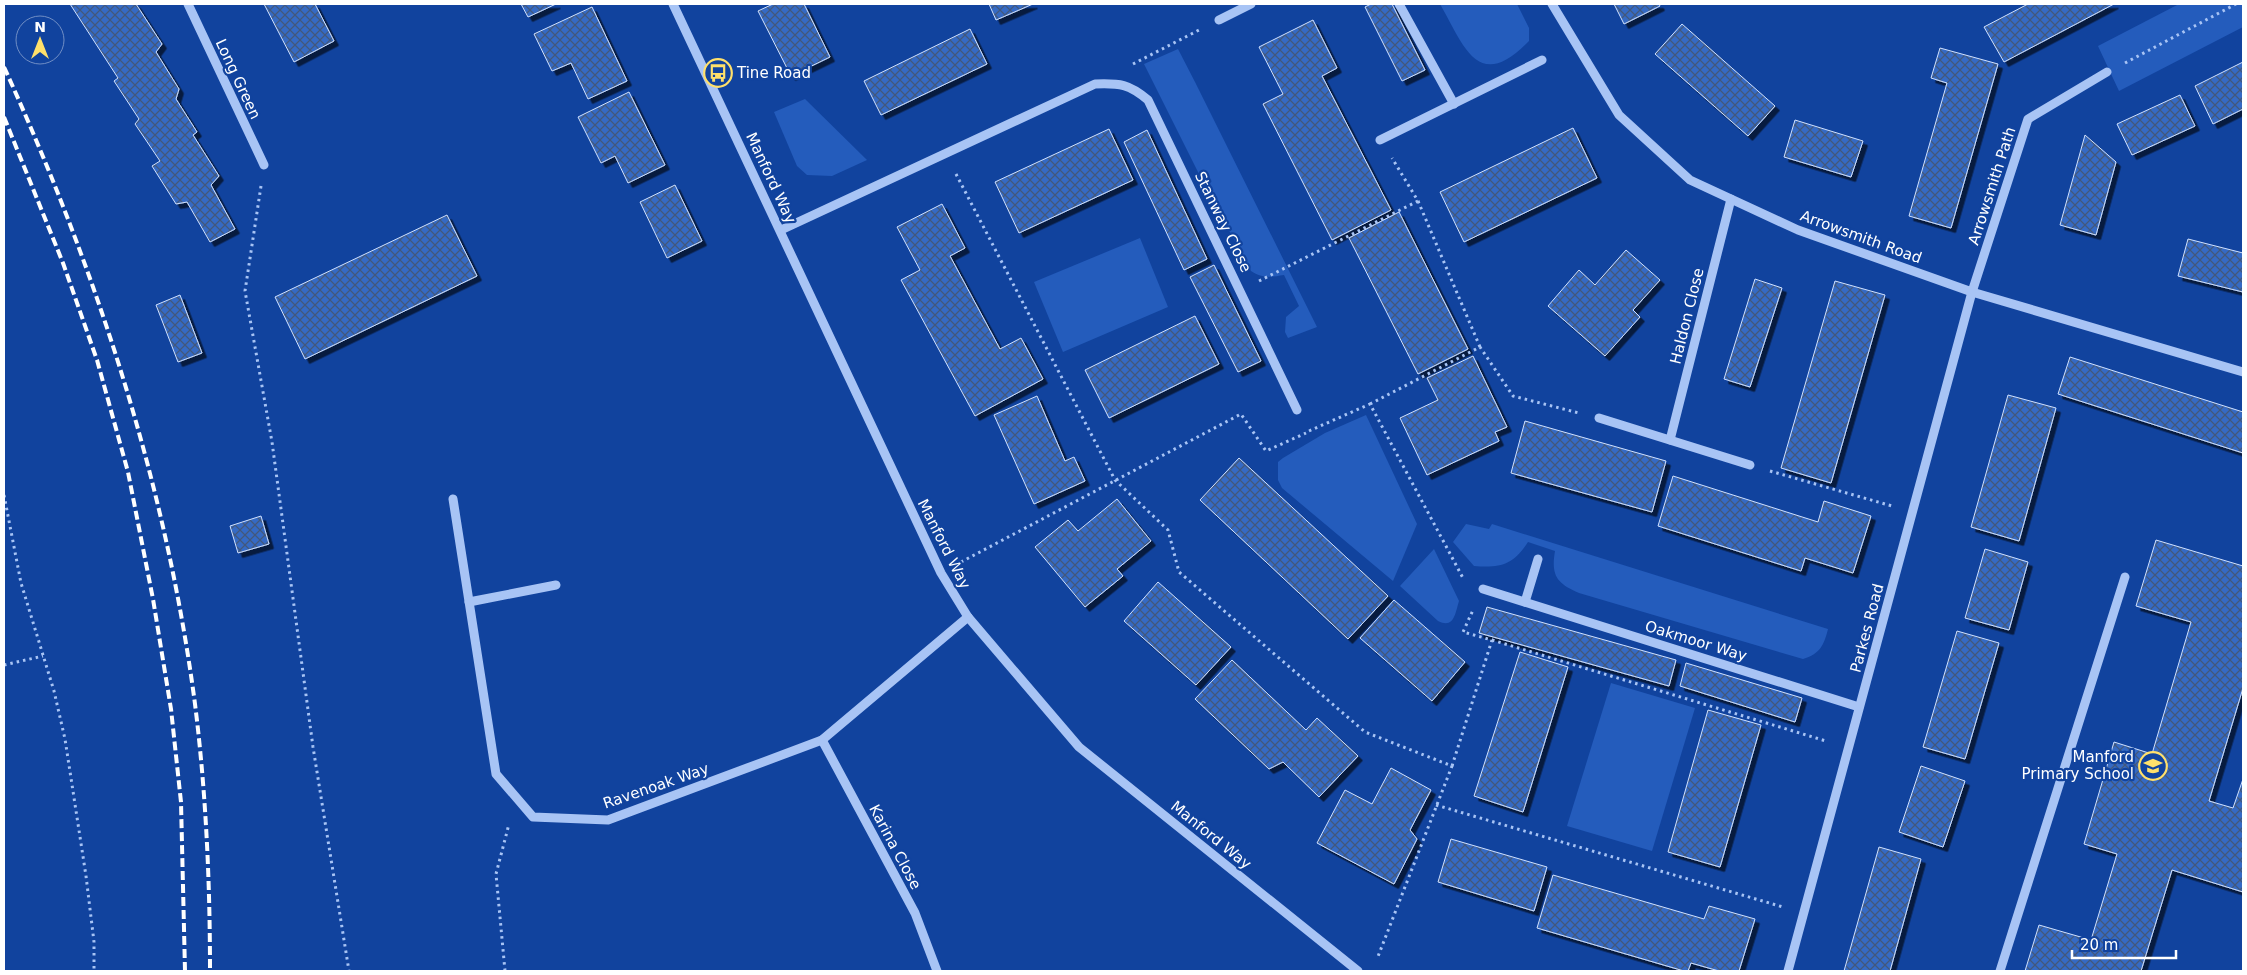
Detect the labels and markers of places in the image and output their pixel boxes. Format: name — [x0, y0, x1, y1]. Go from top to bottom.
bus stop icon: Tine Road — [703, 58, 733, 88]
place label: Tine Road — [736, 64, 811, 82]
place label: Manford Primary School — [2021, 748, 2134, 783]
school or university icon: Manford Primary School — [2138, 751, 2168, 781]

